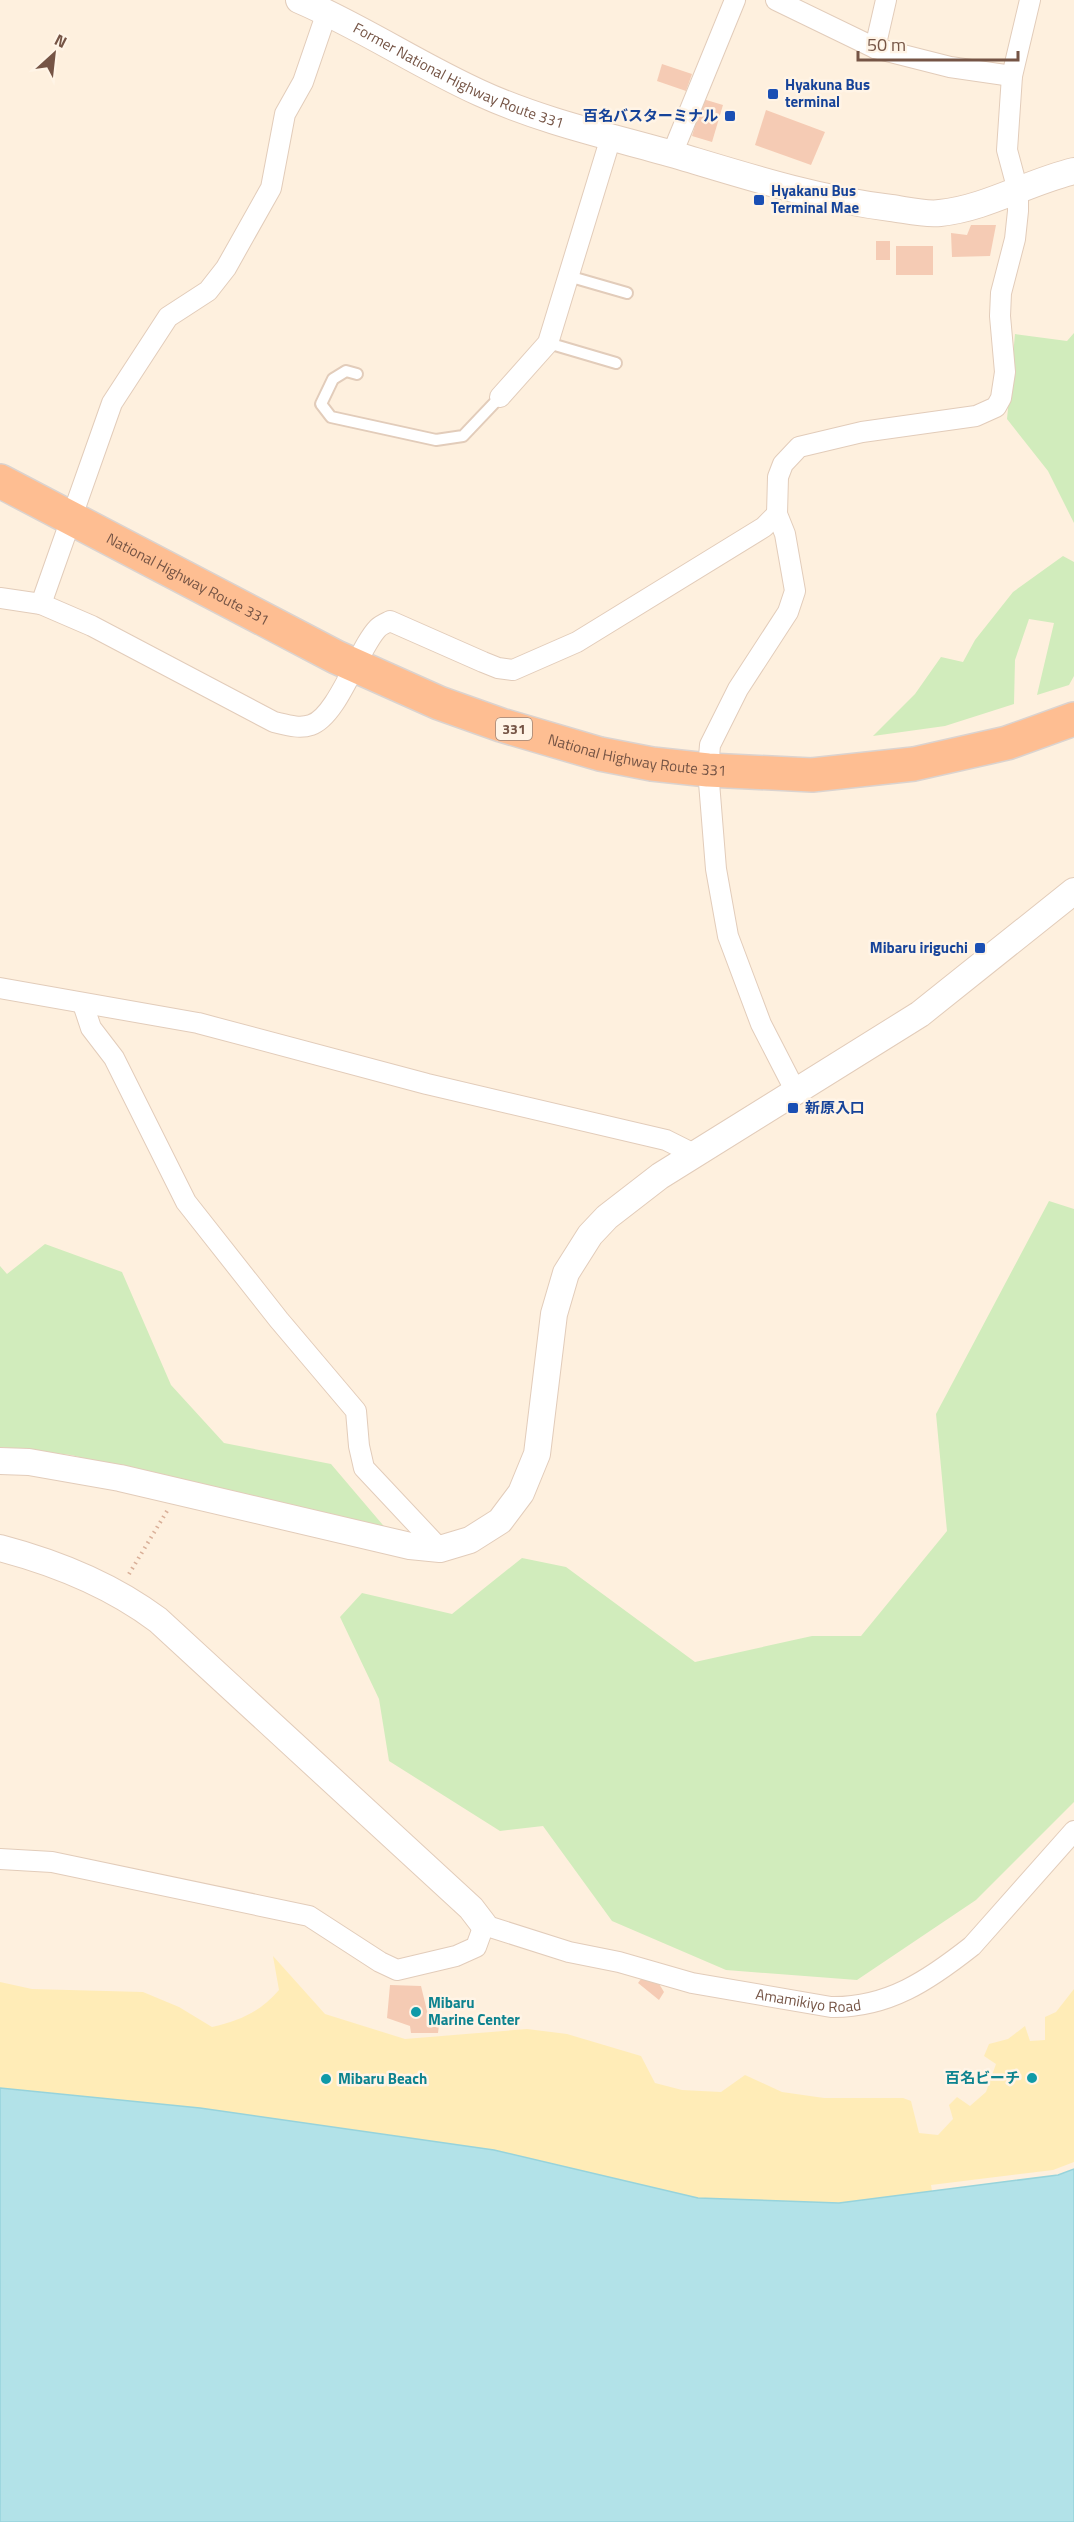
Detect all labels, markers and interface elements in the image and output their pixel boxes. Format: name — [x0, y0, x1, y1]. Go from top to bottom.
street label: Former National Highway Route 331 — [349, 16, 567, 134]
north arrow — [24, 24, 84, 84]
scale bar — [858, 24, 1018, 62]
text: N — [50, 27, 71, 54]
text: 50 m — [867, 31, 906, 58]
place label: Hyakuna Bus terminal — [785, 73, 870, 113]
marker: Hyakuna Bus terminal — [766, 87, 780, 101]
place label: 百名バスターミナル — [583, 104, 718, 127]
marker: 百名バスターミナル — [723, 109, 737, 123]
place label: Hyakanu Bus Terminal Mae — [771, 179, 859, 219]
marker: Hyakanu Bus Terminal Mae — [752, 193, 766, 207]
street label: National Highway Route 331 — [102, 527, 274, 631]
road number: 331 — [496, 718, 532, 740]
street label: National Highway Route 331 — [545, 727, 727, 782]
place label: Mibaru iriguchi — [870, 936, 968, 959]
marker: Mibaru iriguchi — [973, 941, 987, 955]
place label: 新原入口 — [805, 1096, 865, 1119]
marker: 新原入口 — [786, 1101, 800, 1115]
street label: Amamikiyo Road — [754, 1982, 862, 2018]
place label: Mibaru Marine Center — [428, 1991, 520, 2031]
marker: Mibaru Marine Center — [409, 2005, 423, 2019]
place label: 百名ビーチ — [945, 2066, 1020, 2089]
place label: Mibaru Beach — [338, 2067, 427, 2090]
marker: 百名ビーチ — [1025, 2071, 1039, 2085]
marker: Mibaru Beach — [319, 2072, 333, 2086]

